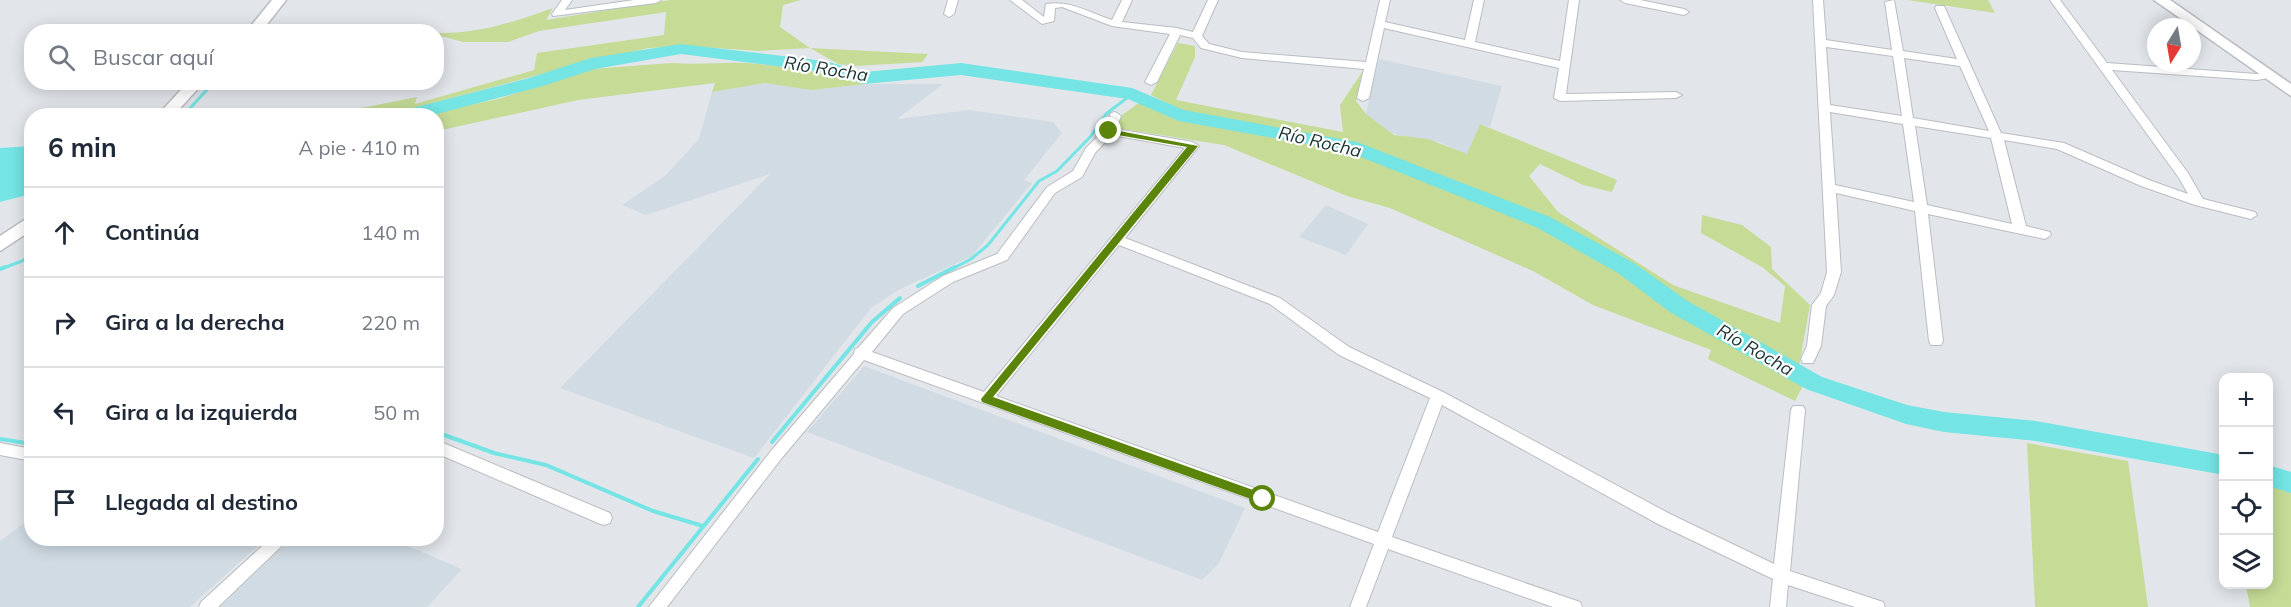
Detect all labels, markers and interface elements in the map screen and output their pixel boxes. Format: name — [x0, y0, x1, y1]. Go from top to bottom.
north arrow — [2147, 18, 2201, 72]
search box — [24, 24, 444, 90]
icon: search — [45, 41, 78, 74]
text: Buscar aquí — [93, 43, 214, 71]
water label: Río Rocha — [783, 51, 870, 87]
route end — [1095, 117, 1121, 143]
water label: Río Rocha — [1276, 121, 1364, 162]
text: 6 min — [48, 131, 117, 164]
text: A pie · 410 m — [299, 135, 420, 160]
icon: ahead — [48, 216, 81, 249]
text: Continúa — [105, 218, 200, 246]
text: 140 m — [361, 220, 420, 245]
icon: right — [48, 306, 81, 339]
text: Gira a la derecha — [105, 308, 285, 336]
text: 220 m — [361, 310, 420, 335]
water label: Río Rocha — [1713, 318, 1798, 381]
map controls — [2219, 373, 2273, 589]
button: + — [2219, 373, 2273, 427]
icon: left — [48, 396, 81, 429]
text: Gira a la izquierda — [105, 398, 298, 426]
text: 50 m — [373, 400, 420, 425]
button: − — [2219, 427, 2273, 481]
button: locate — [2219, 481, 2273, 535]
route start — [1249, 485, 1275, 511]
icon: arrive — [48, 486, 81, 519]
text: Llegada al destino — [105, 488, 298, 516]
button: layers — [2219, 535, 2273, 589]

